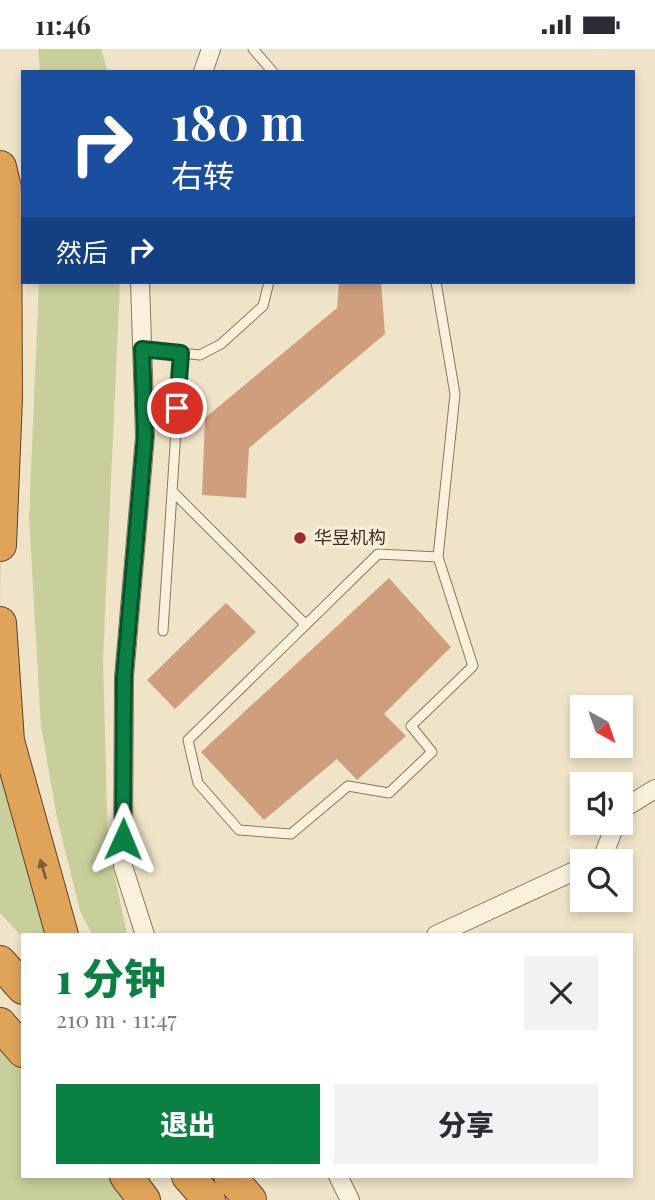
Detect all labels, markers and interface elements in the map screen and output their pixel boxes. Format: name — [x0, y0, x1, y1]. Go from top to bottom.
text: 11:46 — [35, 7, 91, 42]
text: 180 m — [171, 88, 305, 153]
icon: right — [56, 98, 147, 189]
text: 右转 — [171, 153, 235, 196]
icon: right — [122, 231, 160, 269]
text: 然后 — [56, 234, 108, 269]
pin — [147, 378, 207, 438]
icon: arrive — [158, 389, 196, 427]
place label: 华昱机构 — [314, 525, 386, 549]
marker: 华昱机构 — [292, 530, 308, 546]
north arrow — [570, 695, 634, 758]
map controls — [570, 695, 633, 912]
button: sound — [570, 772, 633, 835]
position arrow — [86, 802, 160, 876]
button: search — [570, 849, 633, 912]
one-way arrow — [38, 858, 48, 879]
text: 1 分钟 — [56, 949, 166, 1005]
button: close — [524, 956, 598, 1030]
text: 210 m · 11:47 — [56, 1003, 177, 1034]
button: 退出 — [56, 1084, 320, 1164]
button: 分享 — [334, 1084, 598, 1164]

